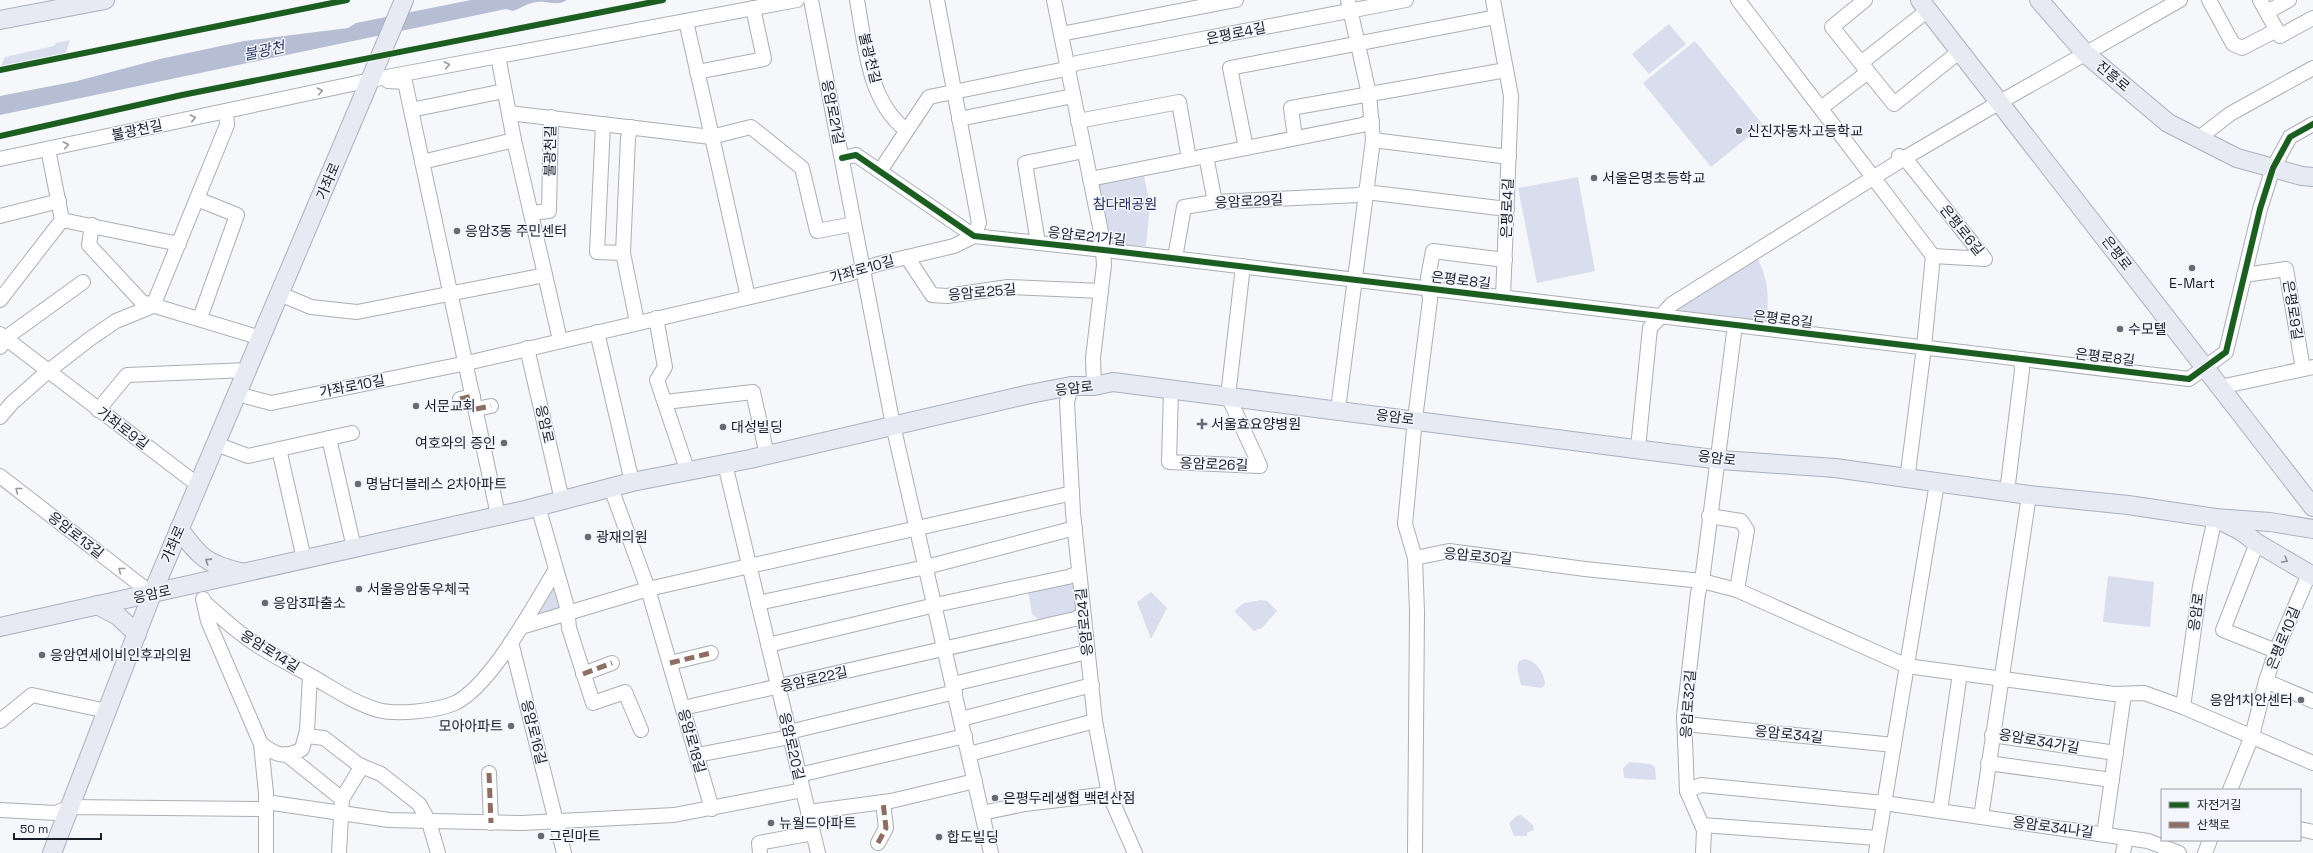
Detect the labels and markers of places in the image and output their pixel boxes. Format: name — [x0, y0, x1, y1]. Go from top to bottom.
place label: 신진자동차고등학교 — [1747, 122, 1863, 140]
marker: 신진자동차고등학교 — [1734, 126, 1744, 136]
place label: 서울은명초등학교 — [1602, 169, 1705, 187]
marker: 서울은명초등학교 — [1589, 173, 1599, 183]
place label: 응암3동 주민센터 — [465, 222, 567, 240]
marker: 응암3동 주민센터 — [452, 226, 462, 236]
marker: E-Mart — [2187, 263, 2197, 273]
place label: E-Mart — [2169, 274, 2215, 292]
place label: 수모텔 — [2128, 320, 2167, 338]
marker: 수모텔 — [2115, 324, 2125, 334]
place label: 서문교회 — [424, 397, 476, 415]
marker: 서문교회 — [411, 401, 421, 411]
place label: 서울효요양병원 — [1211, 415, 1301, 433]
place label: 대성빌딩 — [731, 418, 783, 436]
marker: 서울효요양병원 — [1196, 418, 1208, 430]
marker: 대성빌딩 — [718, 422, 728, 432]
place label: 여호와의 증인 — [415, 434, 496, 452]
marker: 여호와의 증인 — [499, 438, 509, 448]
place label: 명남더블레스 2차아파트 — [366, 475, 507, 493]
marker: 명남더블레스 2차아파트 — [353, 479, 363, 489]
place label: 광재의원 — [596, 528, 648, 546]
marker: 광재의원 — [583, 532, 593, 542]
place label: 서울응암동우체국 — [367, 580, 470, 598]
marker: 서울응암동우체국 — [354, 584, 364, 594]
place label: 응암3파출소 — [273, 594, 346, 612]
marker: 응암3파출소 — [260, 598, 270, 608]
place label: 응암연세이비인후과의원 — [50, 646, 192, 664]
marker: 응암연세이비인후과의원 — [37, 650, 47, 660]
place label: 응암1치안센터 — [2210, 691, 2293, 709]
marker: 응암1치안센터 — [2296, 695, 2306, 705]
place label: 모아아파트 — [439, 717, 503, 735]
marker: 모아아파트 — [506, 721, 516, 731]
place label: 은평두레생협 백련산점 — [1003, 789, 1135, 807]
marker: 은평두레생협 백련산점 — [990, 793, 1000, 803]
place label: 뉴월드아파트 — [779, 814, 856, 832]
marker: 뉴월드아파트 — [766, 818, 776, 828]
place label: 그린마트 — [549, 827, 601, 845]
place label: 합도빌딩 — [947, 828, 999, 846]
marker: 그린마트 — [536, 831, 546, 841]
marker: 합도빌딩 — [934, 832, 944, 842]

